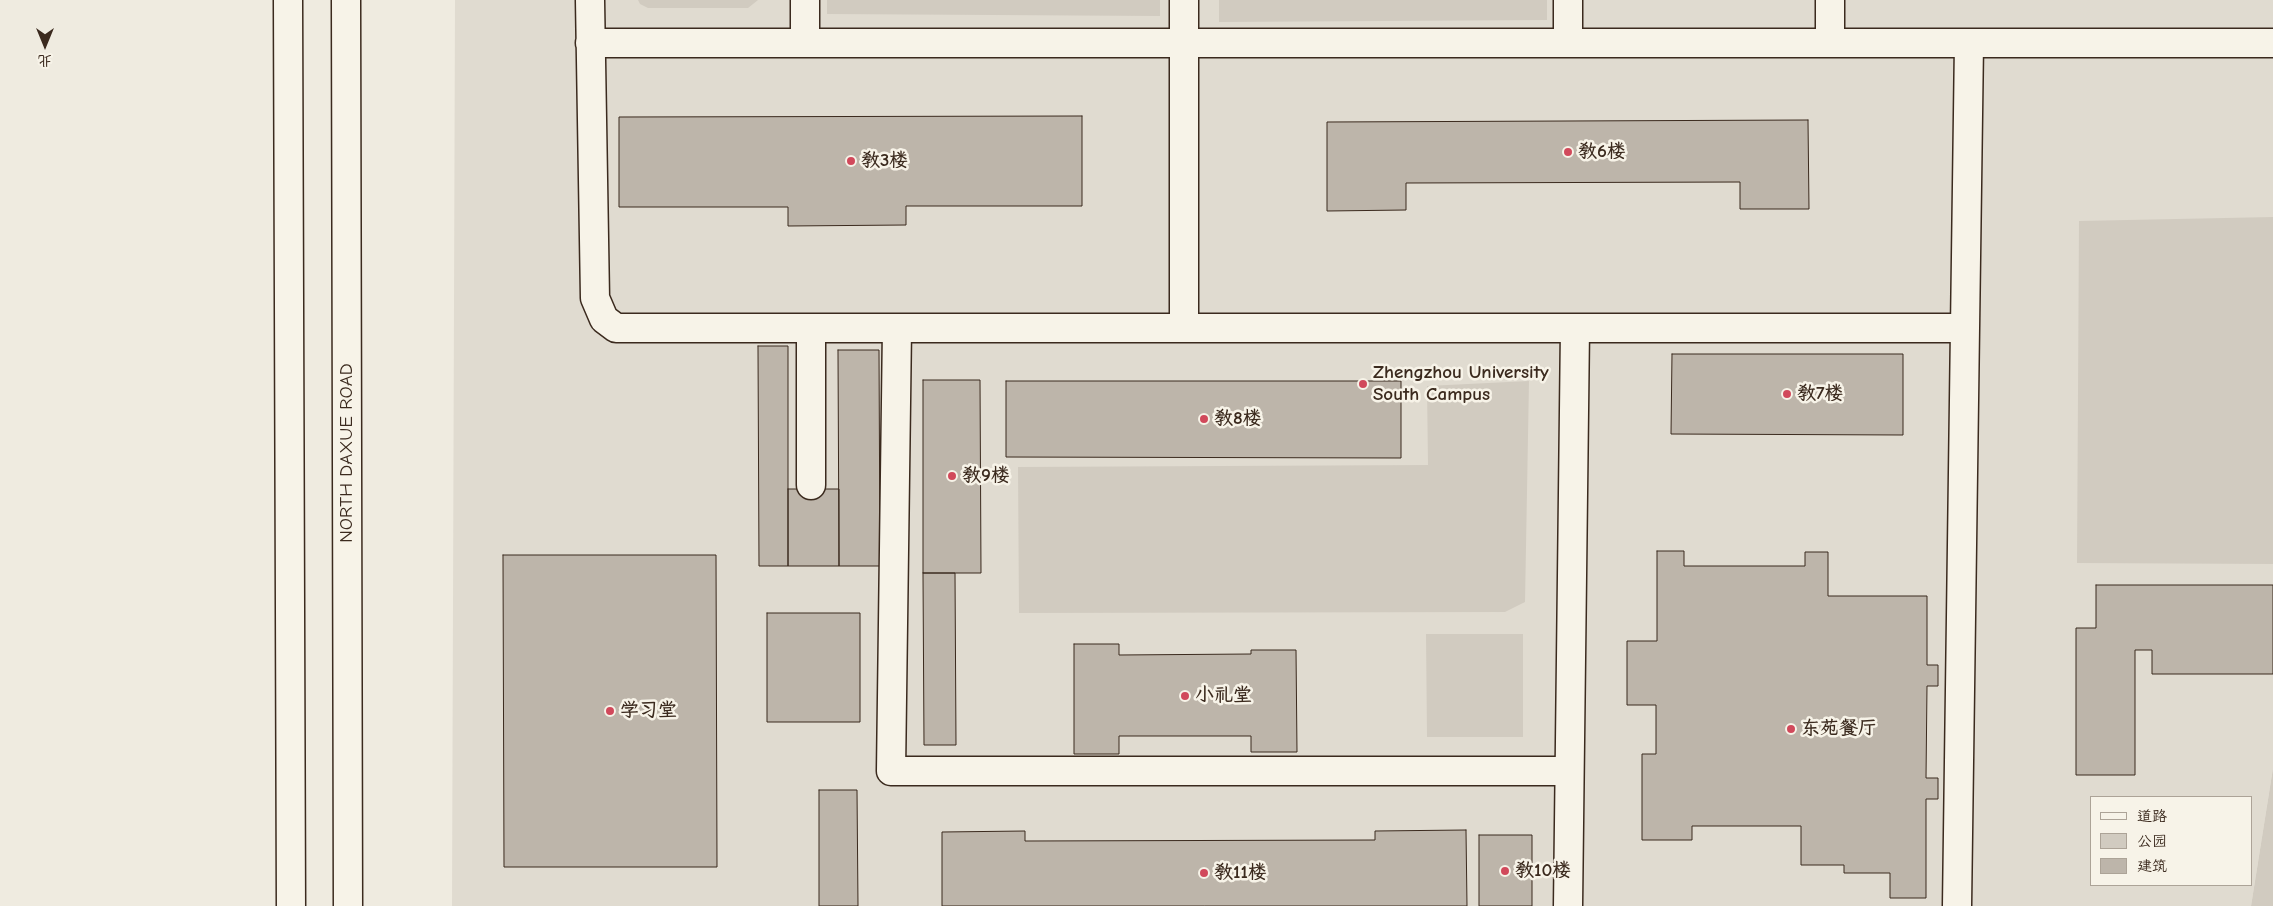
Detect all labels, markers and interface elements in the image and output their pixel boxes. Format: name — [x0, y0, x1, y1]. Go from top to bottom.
north arrow — [20, 20, 70, 70]
text: 北 — [38, 52, 52, 69]
place label: 教6楼 — [1578, 141, 1626, 163]
marker: 教6楼 — [1562, 146, 1574, 158]
place label: 教3楼 — [861, 150, 908, 172]
marker: 教3楼 — [845, 155, 857, 167]
place label: Zhengzhou University South Campus — [1373, 362, 1549, 406]
street label: NORTH DAXUE ROAD — [336, 363, 358, 543]
marker: Zhengzhou University South Campus — [1357, 378, 1369, 390]
place label: 教7楼 — [1797, 383, 1844, 405]
marker: 教7楼 — [1781, 388, 1793, 400]
place label: 教8楼 — [1214, 408, 1262, 430]
marker: 教8楼 — [1198, 413, 1210, 425]
place label: 教9楼 — [962, 465, 1010, 487]
marker: 教9楼 — [946, 470, 958, 482]
place label: 小礼堂 — [1195, 685, 1252, 707]
marker: 小礼堂 — [1179, 690, 1191, 702]
place label: 学习堂 — [620, 700, 677, 722]
marker: 学习堂 — [604, 705, 616, 717]
place label: 东苑餐厅 — [1801, 718, 1877, 740]
marker: 东苑餐厅 — [1785, 723, 1797, 735]
legend — [2090, 796, 2253, 886]
text: 道路 — [2137, 807, 2167, 825]
text: 公园 — [2137, 832, 2167, 850]
text: 建筑 — [2137, 857, 2167, 875]
place label: 教10楼 — [1515, 860, 1571, 882]
place label: 教11楼 — [1214, 862, 1267, 884]
marker: 教10楼 — [1499, 865, 1511, 877]
marker: 教11楼 — [1198, 867, 1210, 879]

